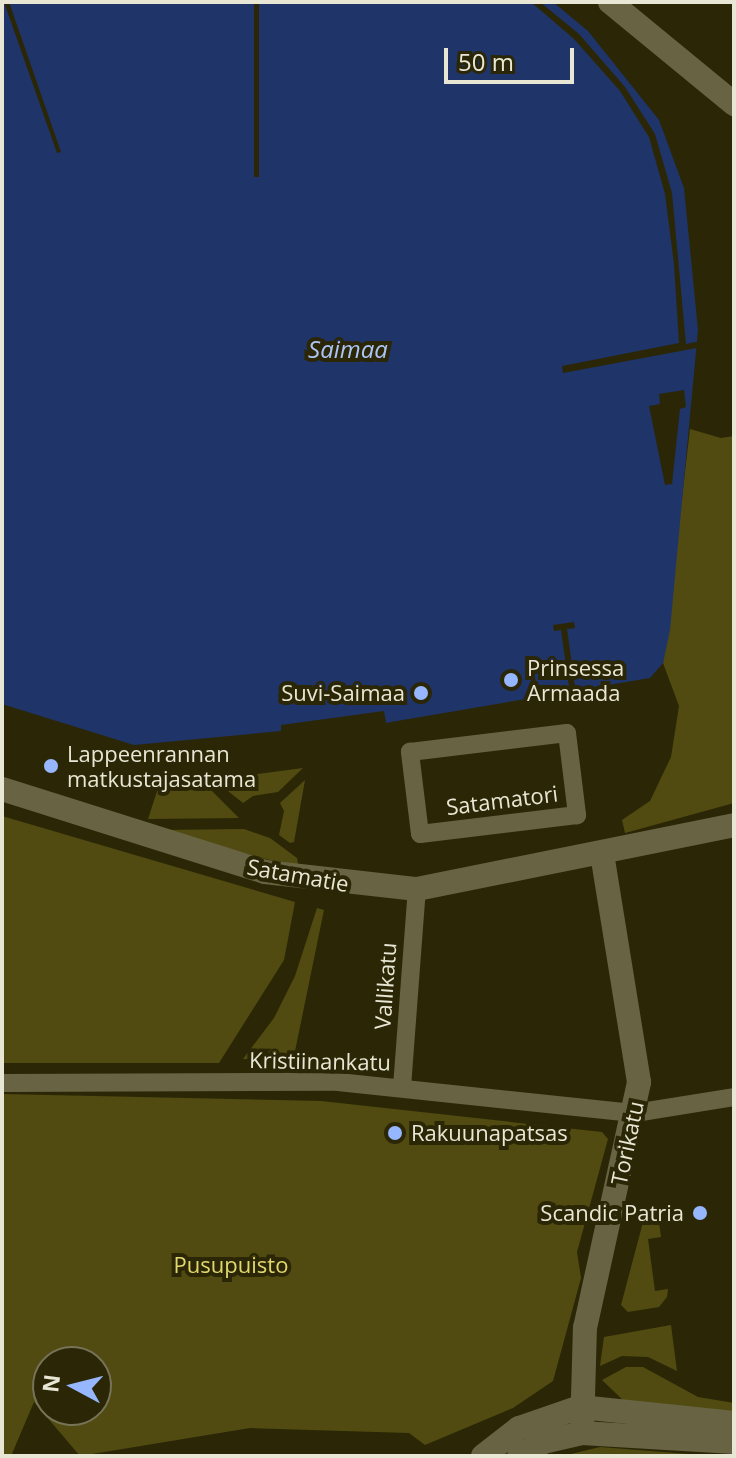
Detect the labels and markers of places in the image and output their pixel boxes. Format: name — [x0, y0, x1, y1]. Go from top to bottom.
place label: Prinsessa Armaada — [527, 654, 624, 706]
marker: Prinsessa Armaada — [502, 671, 520, 689]
place label: Suvi-Saimaa — [281, 680, 405, 706]
marker: Suvi-Saimaa — [412, 684, 430, 702]
place label: Lappeenrannan matkustajasatama — [67, 740, 256, 792]
marker: Lappeenrannan matkustajasatama — [42, 757, 60, 775]
place label: Rakuunapatsas — [411, 1120, 568, 1146]
marker: Rakuunapatsas — [386, 1124, 404, 1142]
place label: Scandic Patria — [540, 1200, 684, 1226]
marker: Scandic Patria — [691, 1204, 709, 1222]

